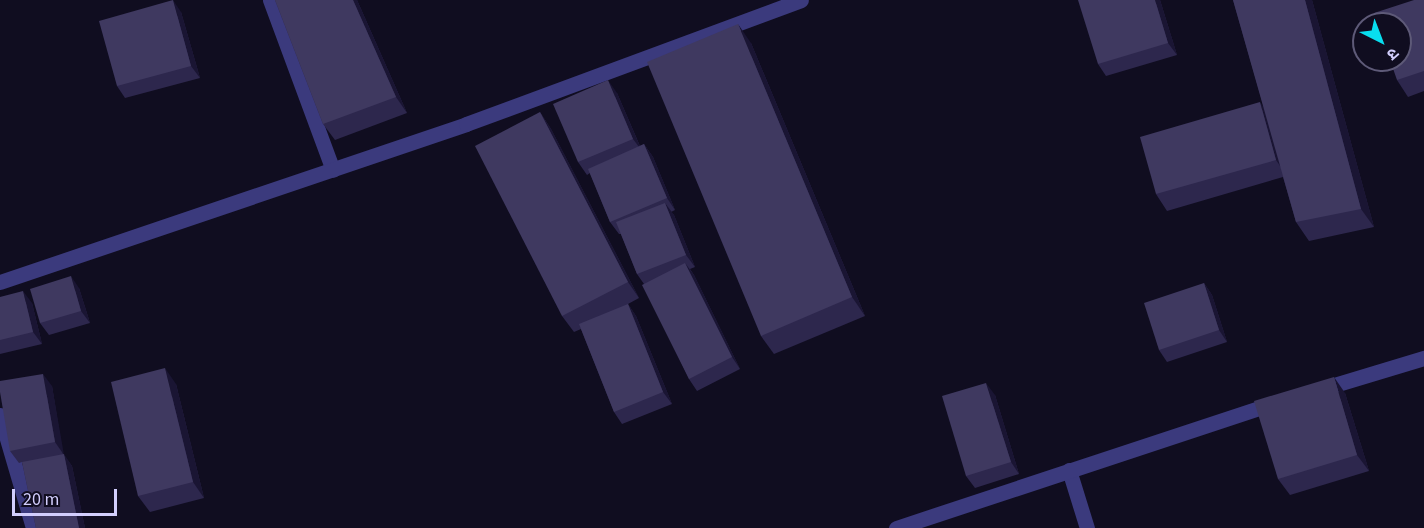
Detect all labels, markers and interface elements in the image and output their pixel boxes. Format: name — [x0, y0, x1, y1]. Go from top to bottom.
north arrow — [1352, 12, 1412, 72]
text: उ — [1382, 43, 1404, 65]
scale bar — [15, 477, 120, 515]
text: 20 m — [23, 487, 59, 512]

